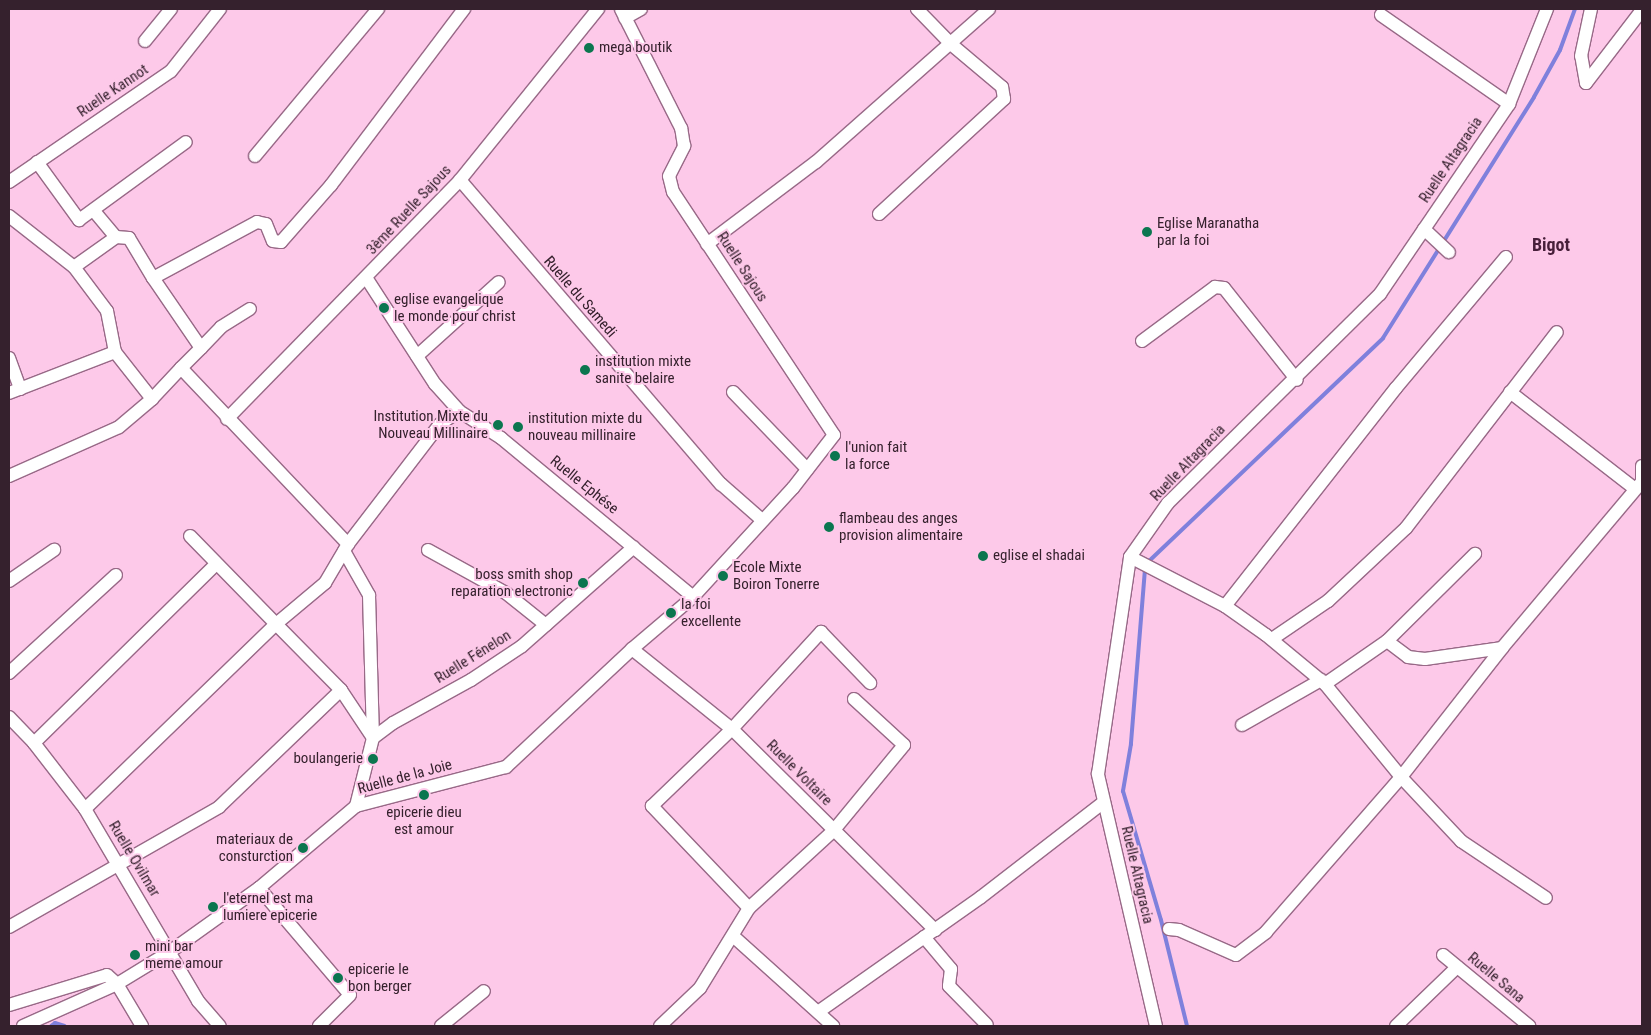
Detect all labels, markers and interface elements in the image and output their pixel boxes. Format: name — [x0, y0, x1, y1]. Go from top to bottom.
place label: mega boutik — [599, 39, 672, 57]
marker: mega boutik — [583, 42, 595, 54]
street label: Ruelle Kannot — [74, 61, 152, 121]
street label: Ruelle Altagracia — [1416, 114, 1486, 206]
street label: 3ème Ruelle Sajous — [363, 162, 455, 258]
place label: Eglise Maranatha par la foi — [1157, 214, 1259, 249]
marker: Eglise Maranatha par la foi — [1141, 226, 1153, 238]
street label: Ruelle Sajous — [713, 229, 771, 305]
district label: Bigot — [1532, 234, 1570, 256]
street label: Ruelle du Samedi — [540, 253, 620, 341]
place label: eglise evangelique le monde pour christ — [394, 290, 516, 325]
marker: eglise evangelique le monde pour christ — [378, 302, 390, 314]
place label: institution mixte sanite belaire — [595, 352, 691, 387]
marker: institution mixte sanite belaire — [579, 364, 591, 376]
place label: Institution Mixte du Nouveau Millinaire — [373, 407, 488, 442]
place label: institution mixte du nouveau millinaire — [528, 409, 642, 444]
marker: Institution Mixte du Nouveau Millinaire — [492, 419, 504, 431]
marker: institution mixte du nouveau millinaire — [512, 421, 524, 433]
street label: Ruelle Altagracia — [1147, 421, 1229, 505]
place label: l'union fait la force — [845, 438, 907, 473]
marker: l'union fait la force — [829, 450, 841, 462]
street label: Ruelle Ephése — [546, 452, 622, 518]
place label: flambeau des anges provision alimentaire — [839, 509, 963, 544]
marker: flambeau des anges provision alimentaire — [823, 521, 835, 533]
place label: eglise el shadai — [993, 547, 1085, 565]
marker: eglise el shadai — [977, 550, 989, 562]
place label: Ecole Mixte Boiron Tonerre — [733, 558, 820, 593]
place label: boss smith shop reparation electronic — [451, 565, 573, 600]
marker: Ecole Mixte Boiron Tonerre — [717, 570, 729, 582]
marker: boss smith shop reparation electronic — [577, 577, 589, 589]
place label: la foi excellente — [681, 595, 741, 630]
marker: la foi excellente — [665, 607, 677, 619]
street label: Ruelle Fénelon — [432, 627, 514, 687]
street label: Ruelle Voltaire — [763, 737, 835, 809]
place label: boulangerie — [293, 750, 363, 768]
marker: boulangerie — [367, 753, 379, 765]
street label: Ruelle de la Joie — [356, 756, 454, 798]
marker: epicerie dieu est amour — [418, 789, 430, 801]
place label: epicerie dieu est amour — [386, 803, 462, 838]
street label: Ruelle Ovilmar — [104, 818, 164, 900]
street label: Ruelle Altagracia — [1117, 824, 1157, 926]
place label: materiaux de consturction — [216, 830, 293, 865]
marker: materiaux de consturction — [297, 842, 309, 854]
place label: l'eternel est ma lumiere epicerie — [223, 889, 317, 924]
marker: l'eternel est ma lumiere epicerie — [207, 901, 219, 913]
place label: mini bar meme amour — [145, 937, 223, 972]
marker: mini bar meme amour — [129, 949, 141, 961]
street label: Ruelle Sana — [1464, 949, 1528, 1007]
place label: epicerie le bon berger — [348, 960, 411, 995]
marker: epicerie le bon berger — [332, 972, 344, 984]

